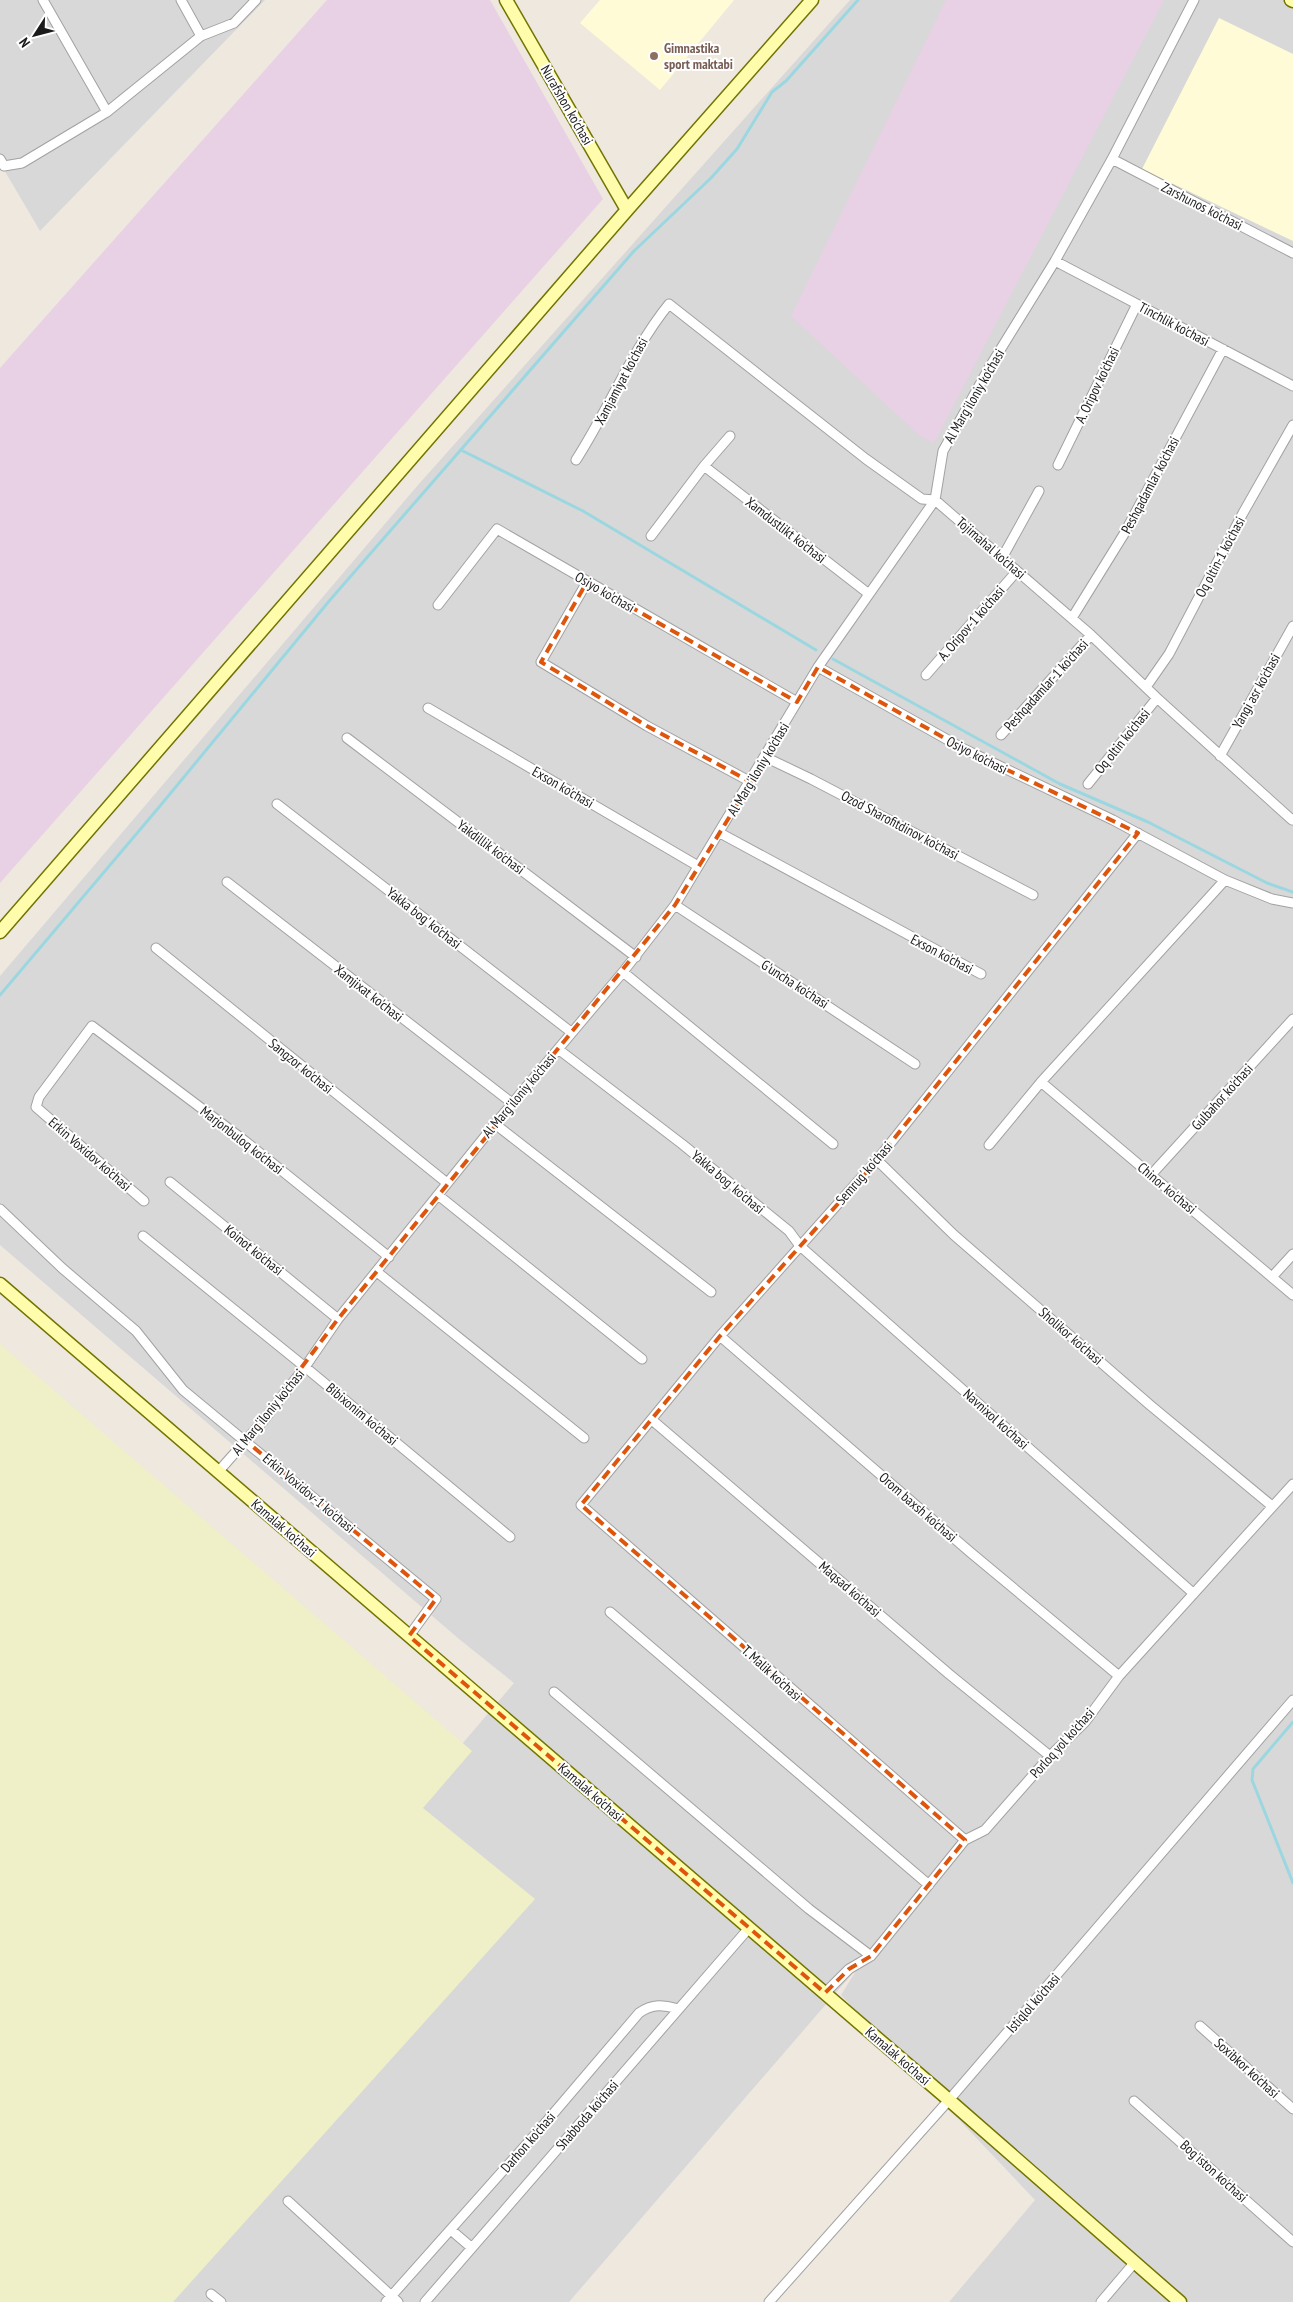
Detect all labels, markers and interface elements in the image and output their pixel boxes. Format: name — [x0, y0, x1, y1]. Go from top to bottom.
north arrow — [10, 10, 60, 60]
text: N — [15, 34, 34, 51]
place label: Gimnastika sport maktabi — [664, 39, 733, 73]
marker: Gimnastika sport maktabi — [648, 50, 660, 62]
street label: Nurafshon ko'chasi — [537, 62, 597, 148]
street label: Zarshunos ko'chasi — [1158, 178, 1246, 234]
street label: Tinchlik ko'chasi — [1136, 298, 1212, 350]
street label: Xamjamiyat ko'chasi — [590, 334, 652, 428]
street label: A. Oripov ko'chasi — [1071, 344, 1123, 426]
street label: Al Marg'iloniy ko'chasi — [940, 346, 1008, 446]
street label: Peshqadamlar ko'chasi — [1117, 433, 1183, 537]
street label: Xamdustlikt ko'chasi — [742, 493, 830, 567]
street label: Tojimahal ko'chasi — [953, 513, 1029, 583]
street label: Oq oltin-1 ko'chasi — [1191, 513, 1249, 601]
street label: Osiyo ko'chasi — [572, 568, 638, 616]
street label: A. Oripov-1 ko'chasi — [934, 582, 1008, 664]
street label: Peshqadamlar-1 ko'chasi — [1000, 635, 1092, 735]
street label: Yangi asr ko'chasi — [1228, 650, 1284, 732]
street label: Oq oltin ko'chasi — [1090, 705, 1154, 777]
street label: Al Marg'iloniy ko'chasi — [723, 719, 793, 819]
street label: Osiyo ko'chasi — [943, 732, 1011, 778]
street label: Exson ko'chasi — [529, 762, 597, 812]
street label: Ozod Sharofitdinov ko'chasi — [838, 786, 962, 864]
street label: Yakdillik ko'chasi — [454, 816, 528, 878]
street label: Yakka bog' ko'chasi — [383, 883, 465, 953]
street label: Exson ko'chasi — [908, 930, 976, 978]
street label: G'uncha ko'chasi — [758, 955, 832, 1013]
street label: Xamjixat ko'chasi — [331, 961, 407, 1025]
street label: Sangzor ko'chasi — [265, 1034, 337, 1098]
street label: Al Marg'iloniy ko'chasi — [478, 1049, 560, 1141]
street label: Gulbahor ko'chasi — [1187, 1060, 1257, 1134]
street label: Marjonbuloq ko'chasi — [197, 1102, 287, 1178]
street label: Erkin Voxidov ko'chasi — [45, 1113, 135, 1195]
street label: Semrug' ko'chasi — [832, 1138, 896, 1208]
street label: Yakka bog' ko'chasi — [688, 1146, 768, 1218]
street label: Chinor ko'chasi — [1134, 1158, 1200, 1218]
street label: Koinot ko'chasi — [221, 1221, 287, 1279]
street label: Sholikor ko'chasi — [1035, 1303, 1107, 1369]
street label: Al Marg'iloniy ko'chasi — [228, 1365, 308, 1459]
street label: Bibixonim ko'chasi — [322, 1379, 402, 1449]
street label: Navnixol ko'chasi — [959, 1385, 1033, 1453]
street label: Erkin Voxidov-1 ko'chasi — [259, 1449, 359, 1537]
street label: Orom baxsh ko'chasi — [875, 1468, 961, 1546]
street label: Kamalak ko'chasi — [248, 1495, 320, 1561]
street label: Maqsad ko'chasi — [815, 1557, 885, 1621]
street label: T. Malik ko'chasi — [738, 1641, 806, 1705]
street label: Porloq yol ko'chasi — [1026, 1704, 1098, 1782]
street label: Kamalak ko'chasi — [555, 1759, 627, 1825]
street label: Istiqlol ko'chasi — [1002, 1970, 1064, 2036]
street label: Kamalak ko'chasi — [862, 2023, 934, 2089]
street label: Soxibkor ko'chasi — [1211, 2034, 1283, 2102]
street label: Shabboda ko'chasi — [552, 2076, 622, 2154]
street label: Darhon ko'chasi — [497, 2108, 559, 2176]
street label: Bog'iston ko'chasi — [1177, 2136, 1251, 2206]

